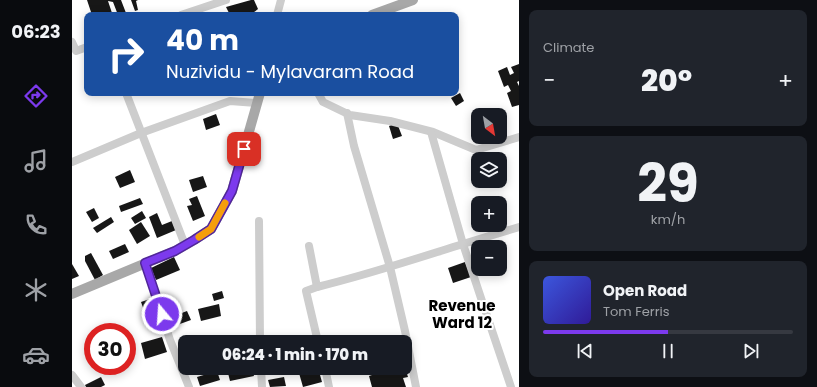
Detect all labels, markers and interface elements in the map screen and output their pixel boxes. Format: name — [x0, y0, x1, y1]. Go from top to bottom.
text: 06:23 — [11, 19, 61, 44]
text: 40 m — [166, 21, 239, 60]
icon: right — [100, 28, 152, 80]
text: Climate — [543, 38, 594, 57]
text: Nuzividu - Mylavaram Road — [166, 59, 414, 84]
text: 20° — [641, 59, 692, 102]
text: − — [543, 65, 555, 96]
text: + — [778, 65, 793, 96]
icon: directions — [22, 82, 50, 110]
north arrow — [471, 108, 507, 144]
map controls — [471, 108, 507, 276]
pin — [227, 132, 261, 166]
icon: arrive — [233, 138, 255, 160]
icon: music — [22, 147, 50, 175]
text: 29 — [637, 147, 699, 220]
button: layers — [471, 152, 507, 188]
button: + — [471, 196, 507, 232]
text: km/h — [651, 210, 685, 229]
icon: phone — [22, 211, 50, 239]
button: − — [471, 240, 507, 276]
icon: climate — [22, 276, 50, 304]
text: Open Road — [603, 280, 687, 301]
position arrow — [141, 293, 183, 335]
district label: Revenue Ward 12 — [428, 295, 496, 333]
text: Tom Ferris — [603, 302, 670, 321]
speed limit sign: 30 — [84, 323, 136, 375]
icon: previous — [574, 340, 596, 362]
icon: pause — [657, 340, 679, 362]
icon: next — [740, 340, 762, 362]
icon: car — [22, 341, 50, 369]
text: 06:24 · 1 min · 170 m — [222, 344, 368, 365]

